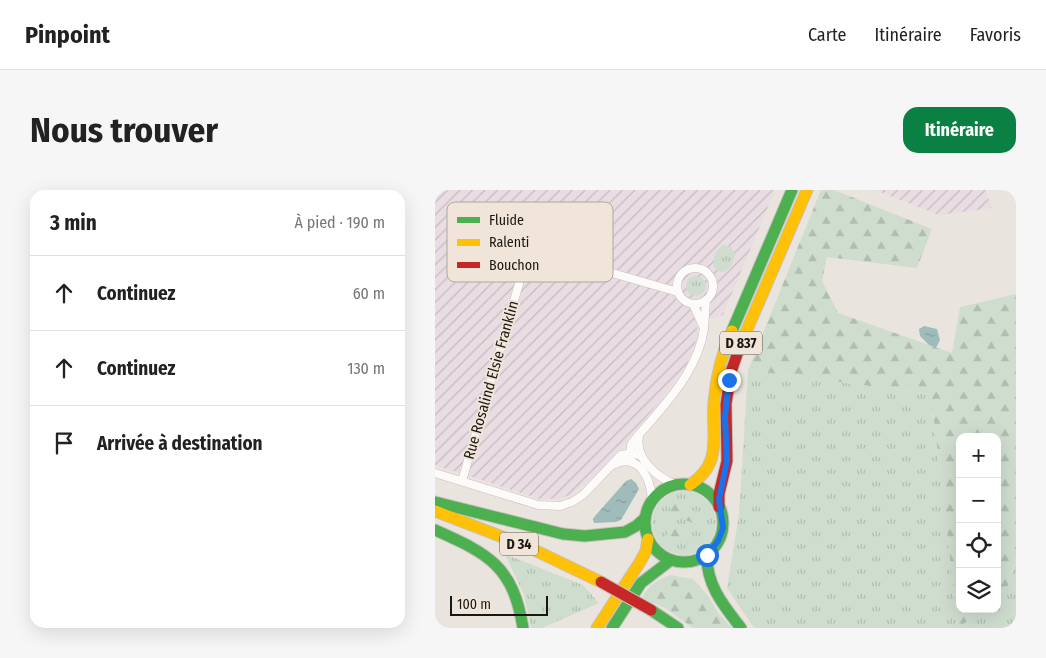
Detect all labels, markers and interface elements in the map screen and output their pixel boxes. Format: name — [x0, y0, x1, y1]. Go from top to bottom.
text: Pinpoint — [25, 21, 110, 49]
text: Carte — [808, 24, 846, 46]
text: Itinéraire — [874, 24, 942, 46]
text: Favoris — [970, 24, 1021, 46]
button: Itinéraire — [903, 107, 1016, 153]
text: Nous trouver — [30, 109, 218, 151]
legend — [447, 202, 613, 282]
text: 3 min — [50, 210, 97, 236]
text: Fluide — [489, 212, 524, 229]
text: À pied · 190 m — [294, 213, 385, 232]
text: Ralenti — [489, 234, 529, 251]
text: Bouchon — [489, 257, 539, 274]
icon: ahead — [50, 279, 78, 307]
text: Continuez — [97, 282, 176, 305]
text: 60 m — [353, 284, 385, 303]
street label: Rue Rosalind Elsie Franklin — [460, 299, 522, 461]
road number: D 837 — [720, 332, 762, 354]
icon: ahead — [50, 354, 78, 382]
text: Continuez — [97, 357, 176, 380]
text: 130 m — [347, 359, 385, 378]
route end — [718, 369, 741, 392]
icon: arrive — [50, 429, 78, 457]
text: Arrivée à destination — [97, 432, 263, 455]
map controls — [956, 433, 1001, 613]
button: + — [956, 433, 1001, 478]
button: − — [956, 478, 1001, 523]
button: locate — [956, 523, 1001, 568]
road number: D 34 — [500, 532, 538, 556]
route start — [696, 544, 719, 567]
button: layers — [956, 568, 1001, 613]
scale bar — [450, 593, 547, 616]
text: 100 m — [457, 596, 491, 613]

